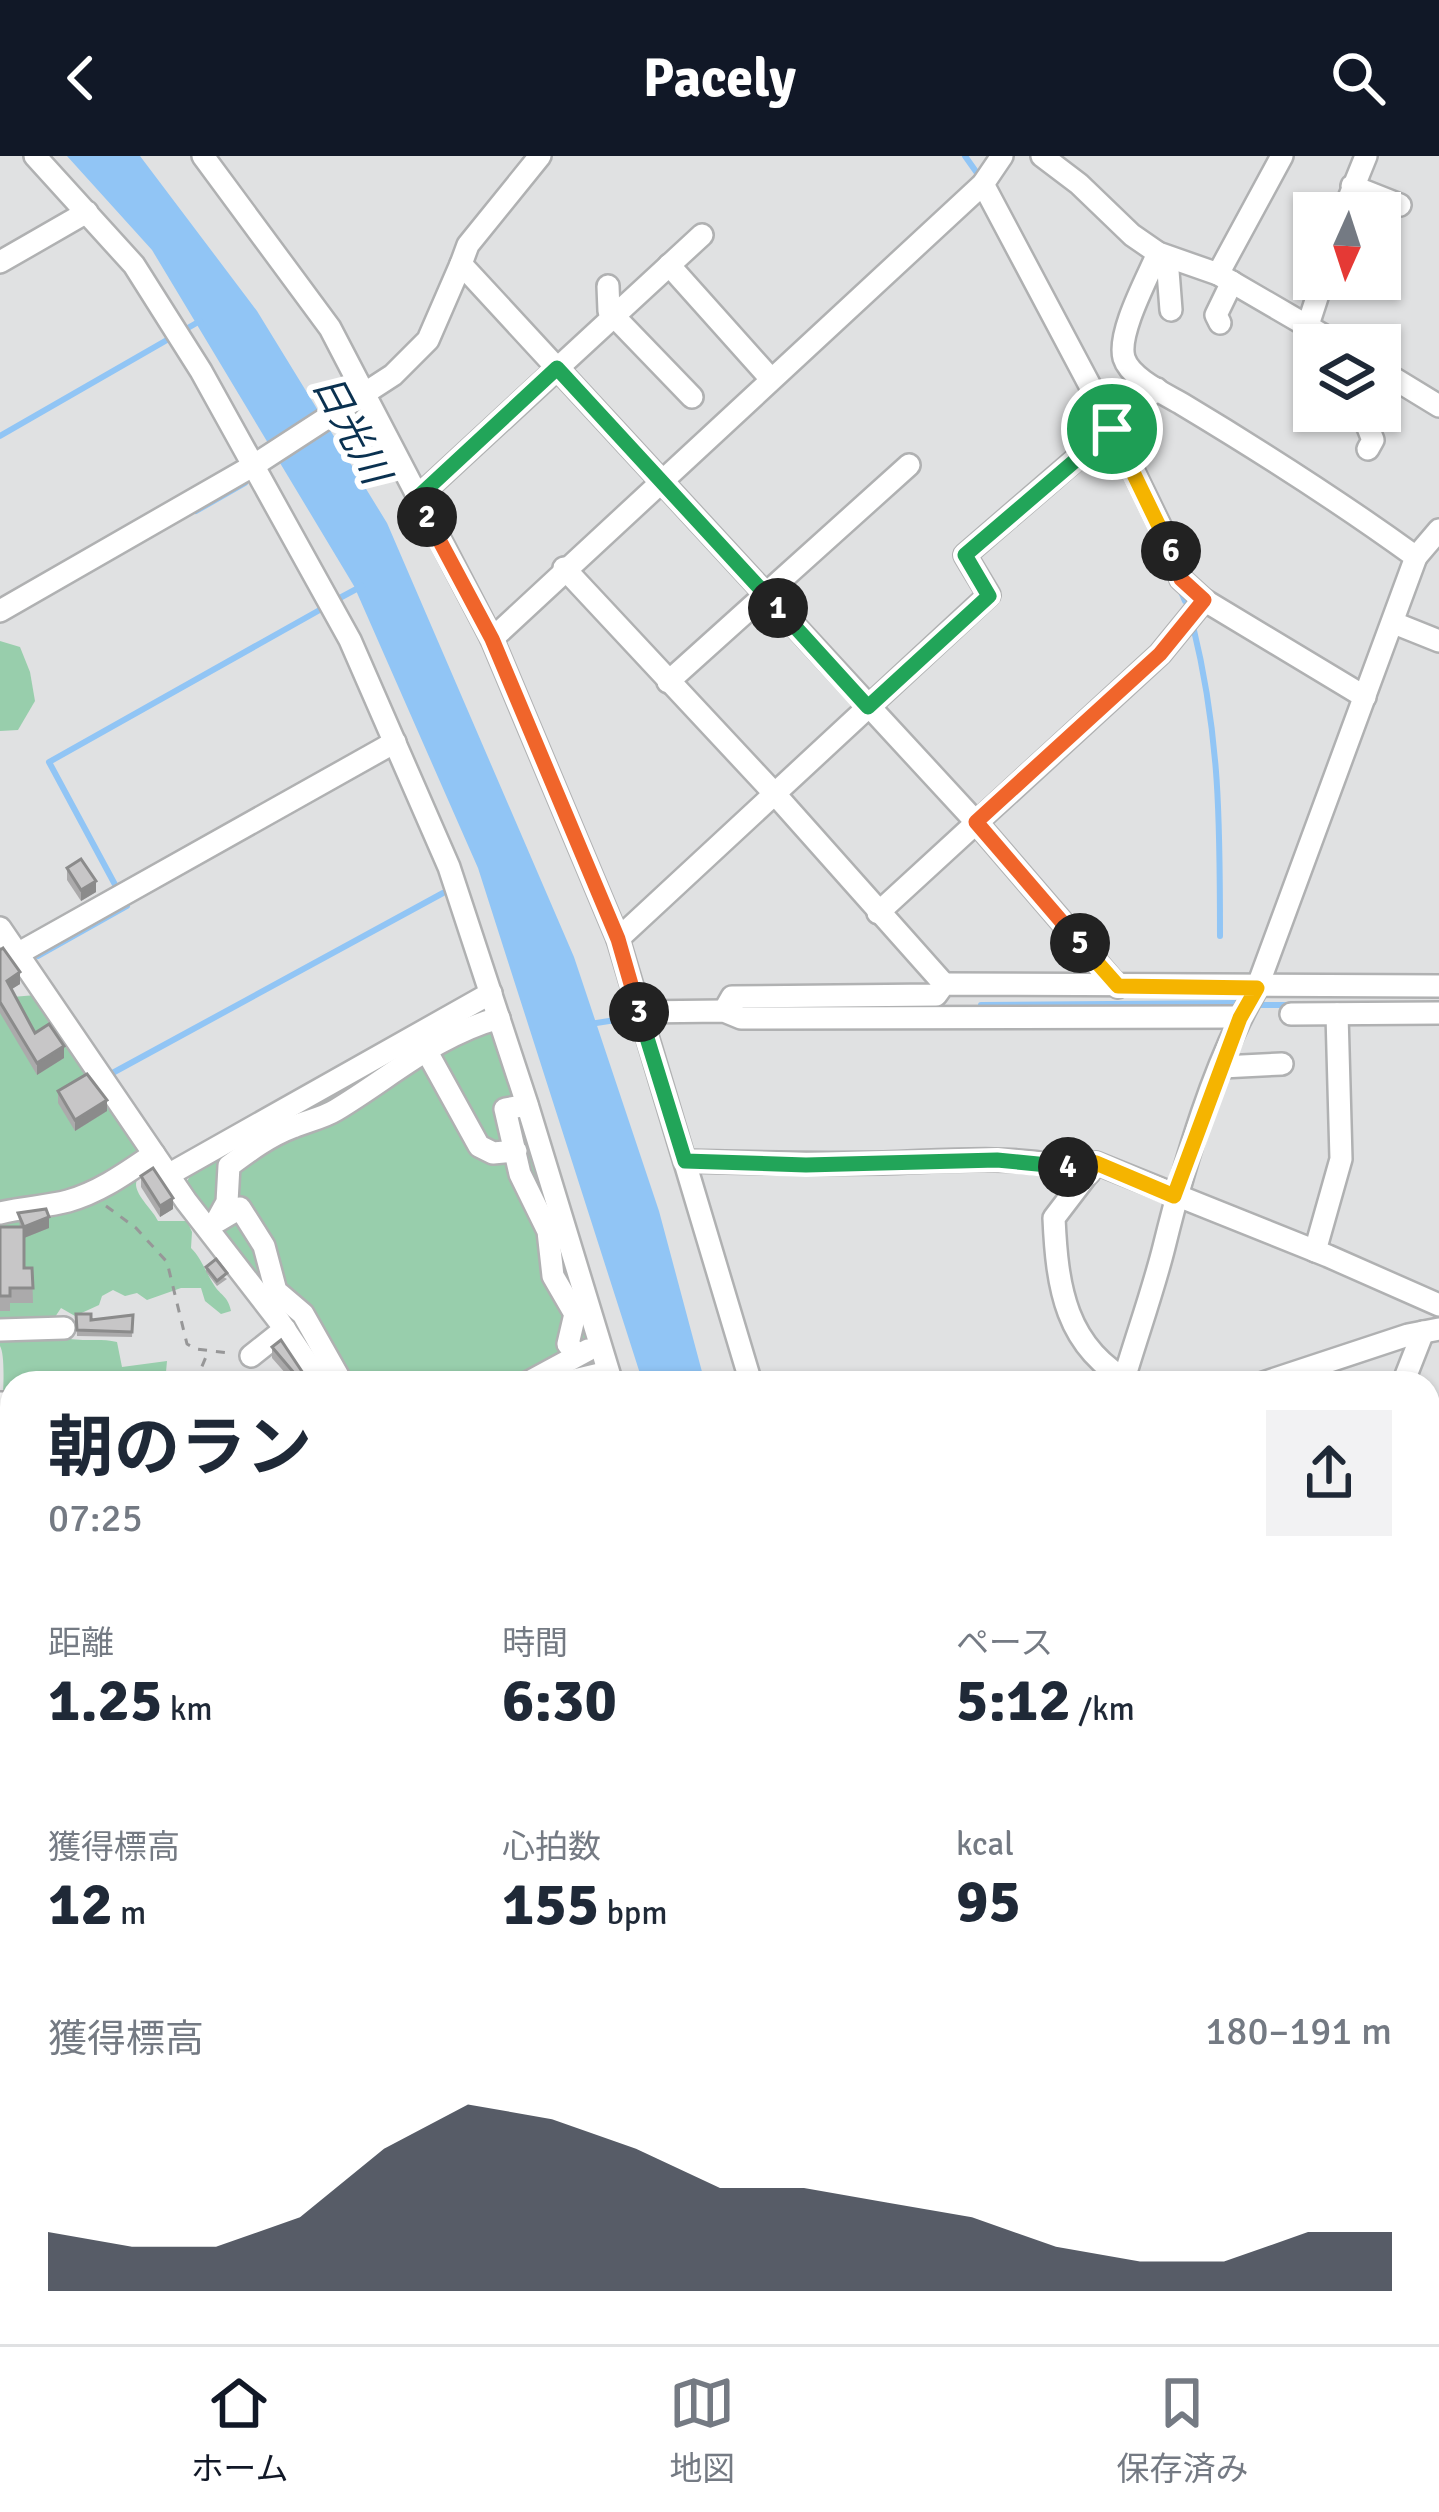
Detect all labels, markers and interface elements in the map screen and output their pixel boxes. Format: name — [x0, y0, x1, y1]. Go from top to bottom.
icon: back — [48, 45, 114, 111]
text: Pacely — [643, 45, 796, 112]
icon: search — [1325, 45, 1391, 111]
north arrow — [1293, 192, 1401, 300]
map controls — [1293, 192, 1401, 432]
button: layers — [1293, 324, 1401, 432]
water label: 日光川 — [302, 366, 402, 495]
pin — [1061, 378, 1163, 480]
icon: arrive — [1079, 396, 1145, 462]
pin: 2 — [397, 487, 457, 547]
text: 2 — [418, 496, 436, 537]
pin: 6 — [1141, 521, 1201, 581]
text: 6 — [1162, 530, 1180, 571]
pin: 1 — [748, 578, 808, 638]
text: 1 — [769, 587, 787, 628]
pin: 5 — [1050, 913, 1110, 973]
text: 5 — [1071, 922, 1089, 963]
pin: 3 — [609, 982, 669, 1042]
text: 3 — [630, 991, 648, 1032]
pin: 4 — [1038, 1137, 1098, 1197]
text: 4 — [1059, 1146, 1077, 1187]
text: 朝のラン — [48, 1408, 312, 1489]
button: share — [1266, 1410, 1392, 1536]
text: 07:25 — [48, 1494, 143, 1542]
text: 距離 — [48, 1623, 114, 1664]
text: 時間 — [502, 1623, 568, 1664]
text: ペース — [956, 1623, 1053, 1664]
text: 1.25 — [48, 1664, 162, 1738]
text: 6:30 — [502, 1664, 617, 1738]
text: 5:12 — [956, 1664, 1071, 1738]
text: km — [162, 1689, 213, 1730]
text: /km — [1071, 1689, 1135, 1730]
text: kcal — [956, 1824, 1014, 1865]
text: 獲得標高 — [48, 1827, 180, 1868]
text: 心拍数 — [502, 1827, 601, 1868]
text: 95 — [956, 1865, 1021, 1939]
text: 12 — [48, 1868, 113, 1942]
text: 155 — [502, 1868, 599, 1942]
text: m — [113, 1893, 146, 1934]
text: bpm — [599, 1893, 668, 1934]
text: 180–191 m — [1205, 2007, 1392, 2055]
text: 獲得標高 — [48, 2015, 204, 2063]
tab: ホーム — [190, 2370, 289, 2490]
tab: 地図 — [669, 2370, 735, 2490]
tab: 保存済み — [1116, 2370, 1248, 2490]

